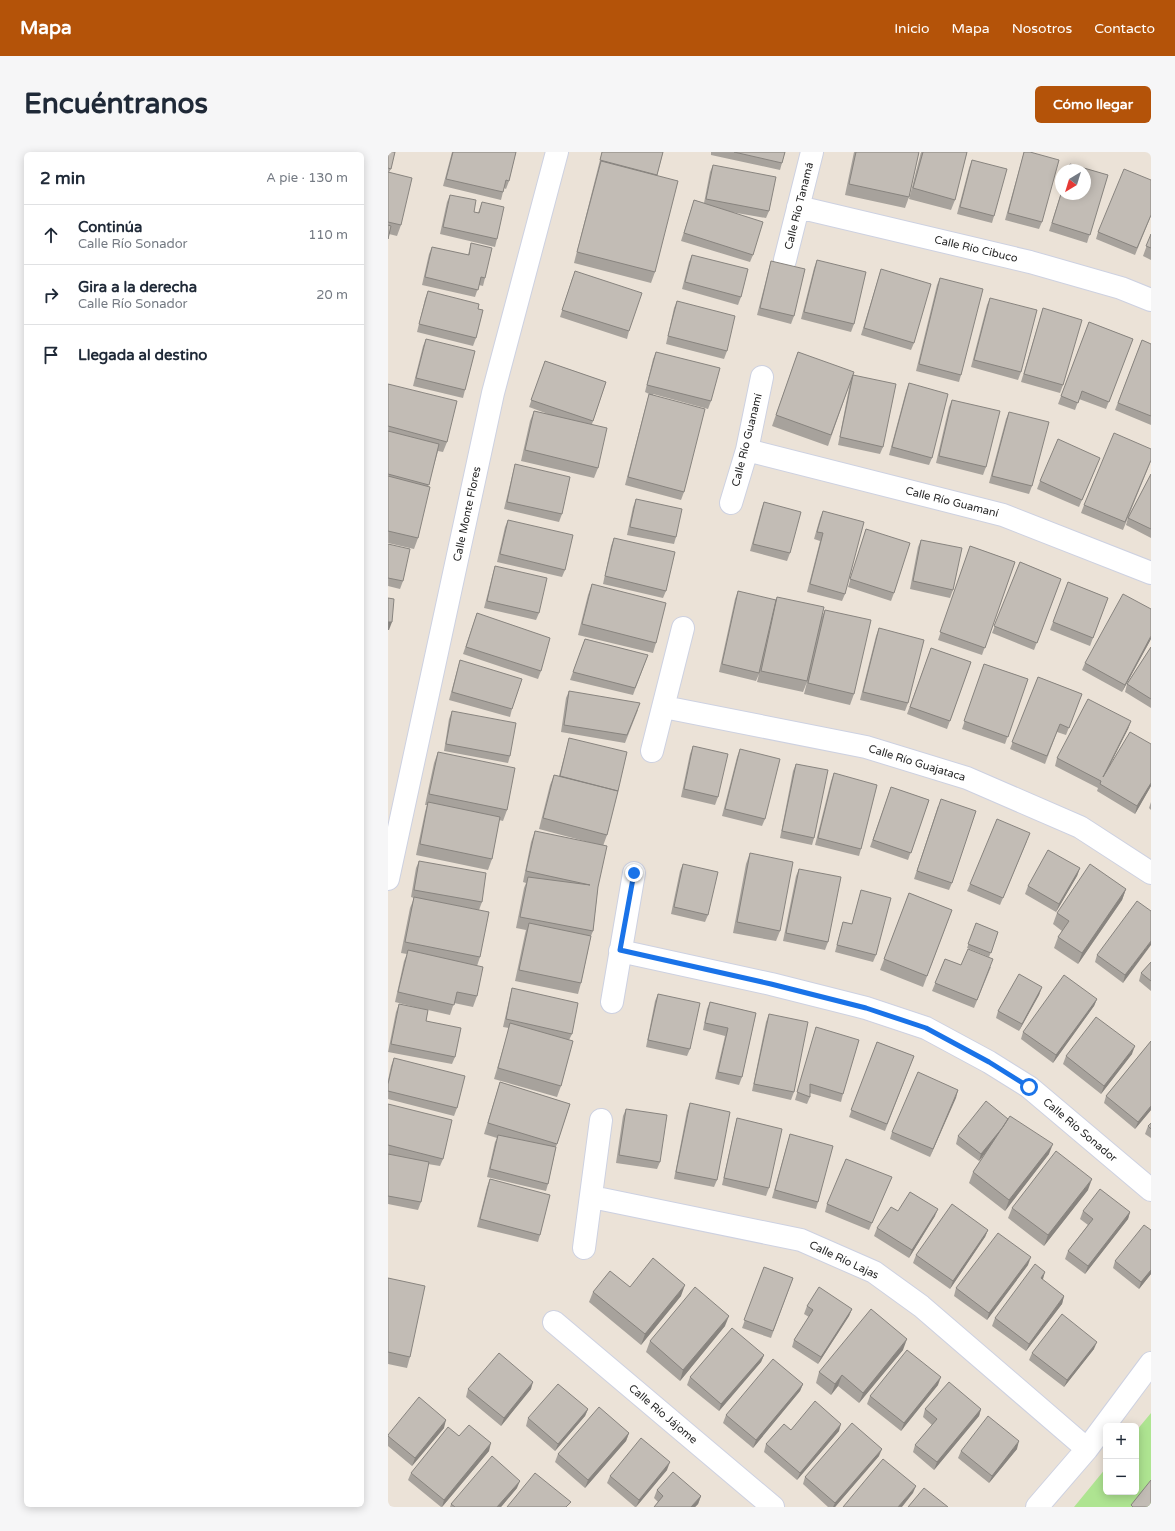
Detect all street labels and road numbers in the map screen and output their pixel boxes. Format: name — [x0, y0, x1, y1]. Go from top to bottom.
street label: Calle Río Tanamá — [782, 161, 816, 251]
street label: Calle Río Cibuco — [933, 233, 1019, 265]
street label: Calle Río Guanamí — [729, 392, 765, 488]
street label: Calle Monte Flores — [451, 465, 483, 563]
street label: Calle Río Guamaní — [904, 484, 1000, 520]
street label: Calle Río Guajataca — [867, 742, 967, 784]
street label: Calle Río Sonador — [1040, 1095, 1120, 1165]
street label: Calle Río Lajas — [807, 1238, 881, 1282]
street label: Calle Río Jájome — [626, 1382, 700, 1446]

